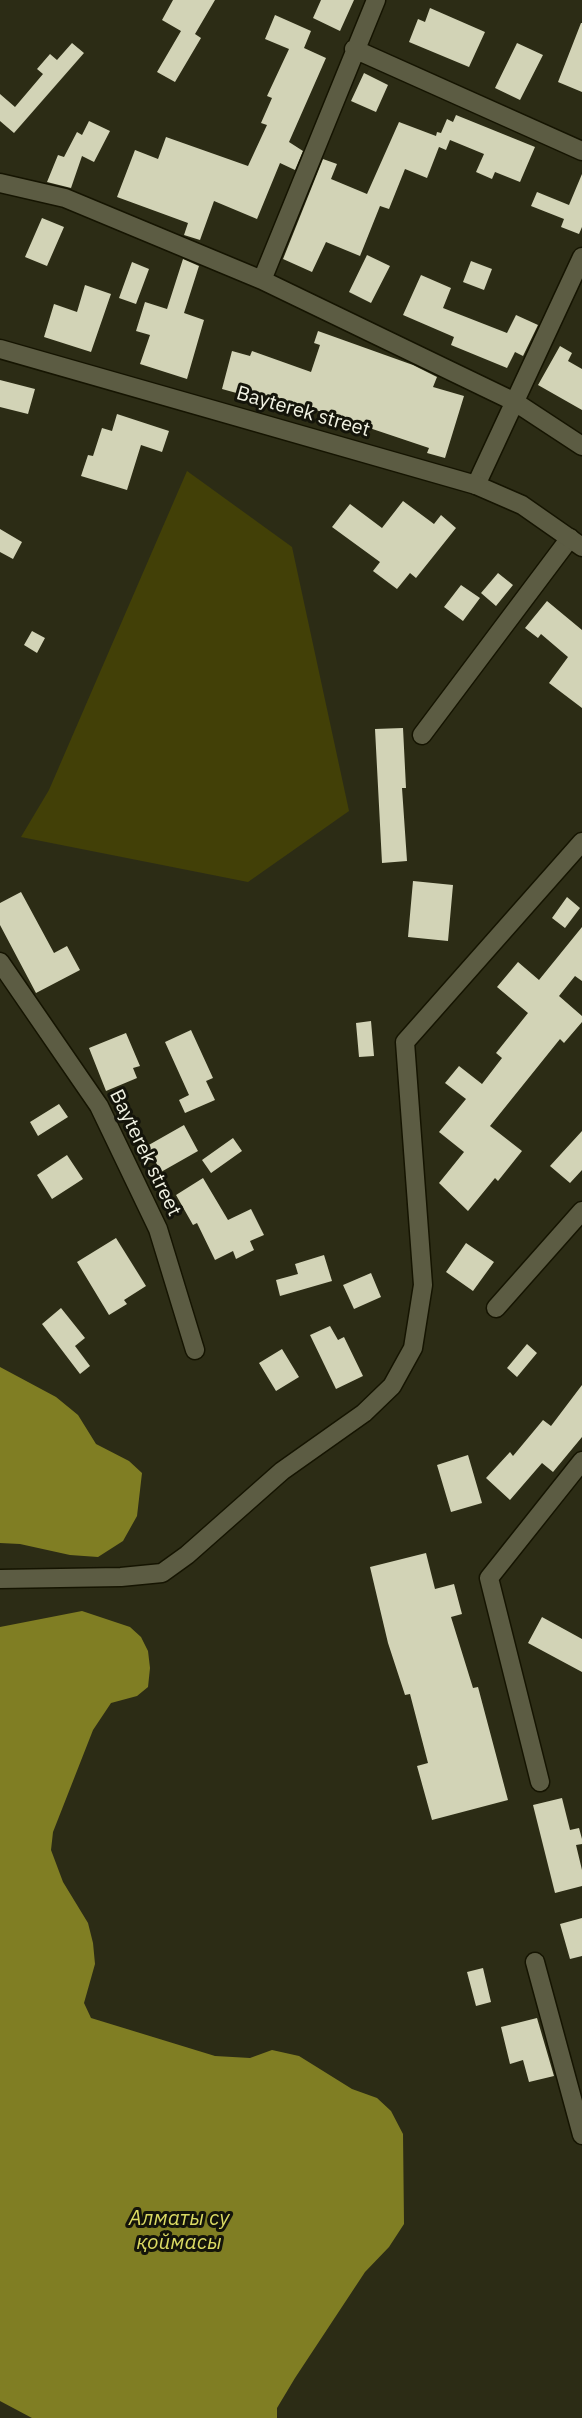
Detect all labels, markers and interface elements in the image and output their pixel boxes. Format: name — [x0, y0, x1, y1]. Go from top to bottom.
street label: Bayterek street — [233, 381, 373, 443]
street label: Bayterek street — [104, 1086, 186, 1220]
water label: Алматы су қоймасы — [129, 2206, 229, 2256]

